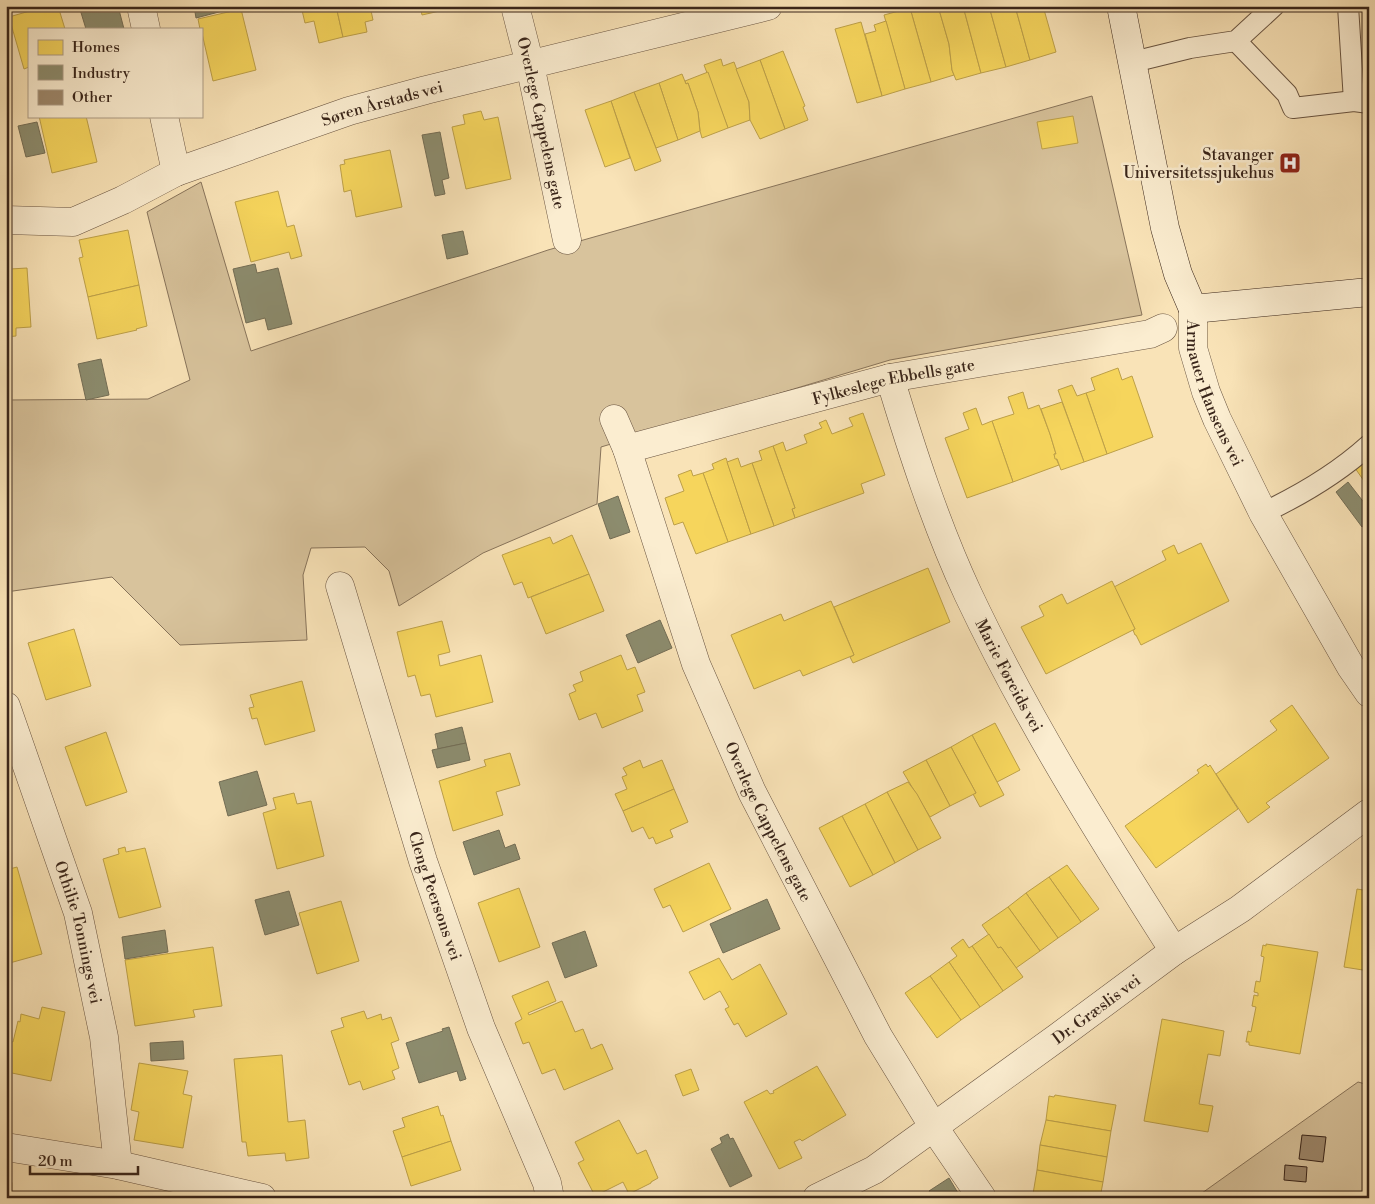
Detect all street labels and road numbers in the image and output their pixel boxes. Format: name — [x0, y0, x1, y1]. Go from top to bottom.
street label: Overlege Cappelens gate — [512, 35, 569, 211]
street label: Søren Årstads vei — [319, 77, 445, 131]
street label: Armauer Hansens vei — [1182, 319, 1248, 470]
street label: Fylkeslege Ebbells gate — [810, 355, 976, 410]
street label: Marie Føreids vei — [971, 616, 1047, 736]
street label: Overlege Cappelens gate — [720, 739, 816, 905]
street label: Cleng Peersons vei — [404, 829, 466, 963]
street label: Othilie Tonnings vei — [50, 858, 106, 1006]
street label: Dr. Græslis vei — [1049, 970, 1145, 1049]

